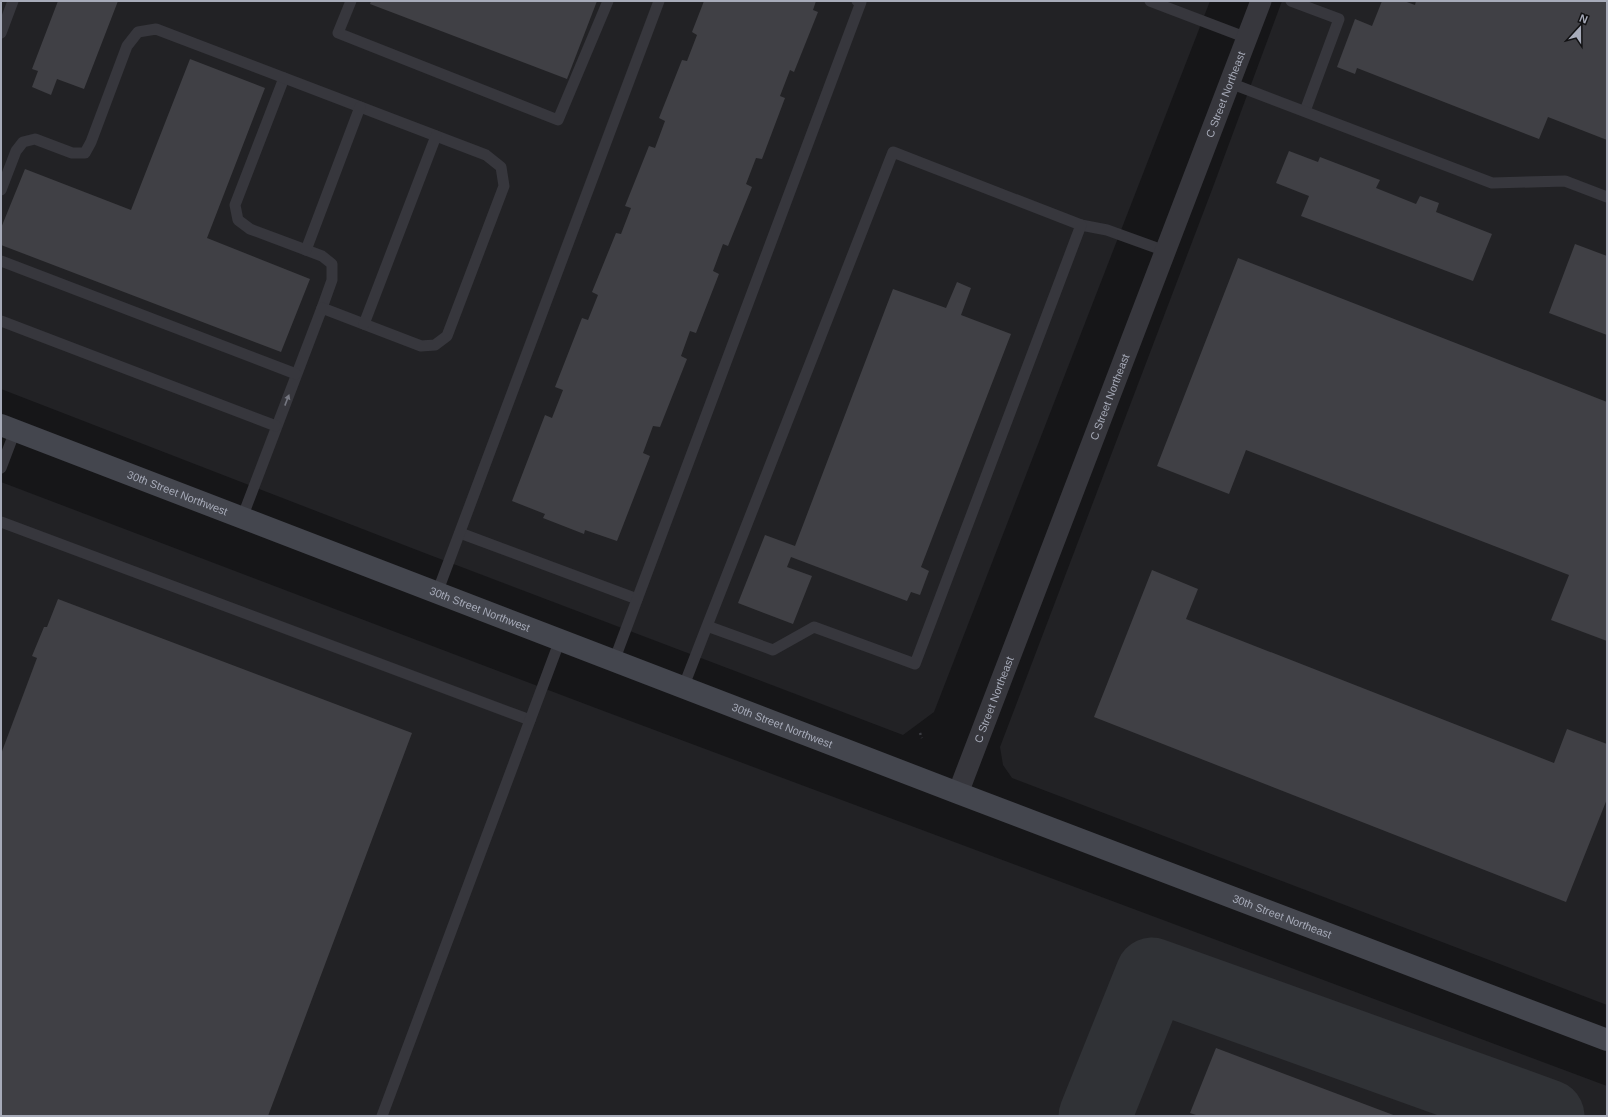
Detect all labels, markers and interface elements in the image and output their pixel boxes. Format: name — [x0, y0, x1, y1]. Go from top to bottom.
north arrow — [1560, 8, 1600, 48]
text: N — [1578, 12, 1589, 26]
street label: C Street Northeast — [1203, 50, 1247, 139]
street label: C Street Northeast — [1088, 352, 1131, 442]
one-way arrow — [284, 393, 290, 405]
street label: 30th Street Northwest — [126, 468, 229, 518]
street label: 30th Street Northwest — [428, 584, 532, 634]
street label: C Street Northeast — [972, 655, 1016, 744]
street label: 30th Street Northwest — [730, 701, 834, 750]
street label: 30th Street Northeast — [1231, 892, 1333, 941]

